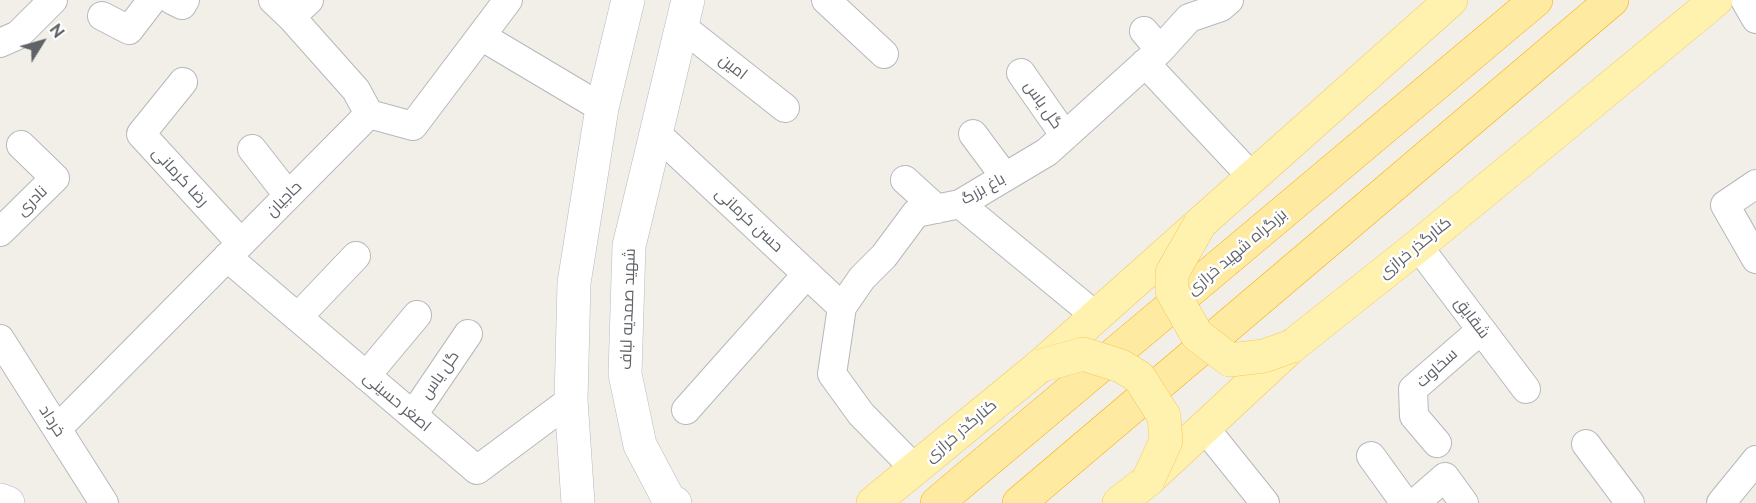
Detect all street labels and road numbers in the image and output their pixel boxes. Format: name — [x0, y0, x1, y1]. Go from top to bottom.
street label: امین — [715, 50, 751, 84]
street label: گل یاس — [1020, 77, 1066, 133]
street label: رضا کرمانی — [148, 143, 212, 211]
street label: باغ بزرگ — [957, 169, 1009, 209]
street label: حاجیان — [262, 177, 306, 221]
street label: نادری — [13, 182, 51, 220]
street label: حسن کرمانی — [711, 184, 787, 256]
street label: بزرگراه شهید خرازی — [1183, 205, 1291, 299]
street label: کنارگذر خرازی — [1375, 213, 1455, 283]
street label: شهید صمدیه لباف — [616, 248, 640, 370]
street label: شقایق — [1450, 294, 1494, 342]
street label: سخاوت — [1412, 344, 1462, 392]
street label: گل یاس — [417, 347, 463, 403]
street label: اصغر حسینی — [359, 368, 435, 436]
street label: کنارگذر خرازی — [921, 395, 1001, 467]
street label: خرداد — [35, 402, 69, 440]

